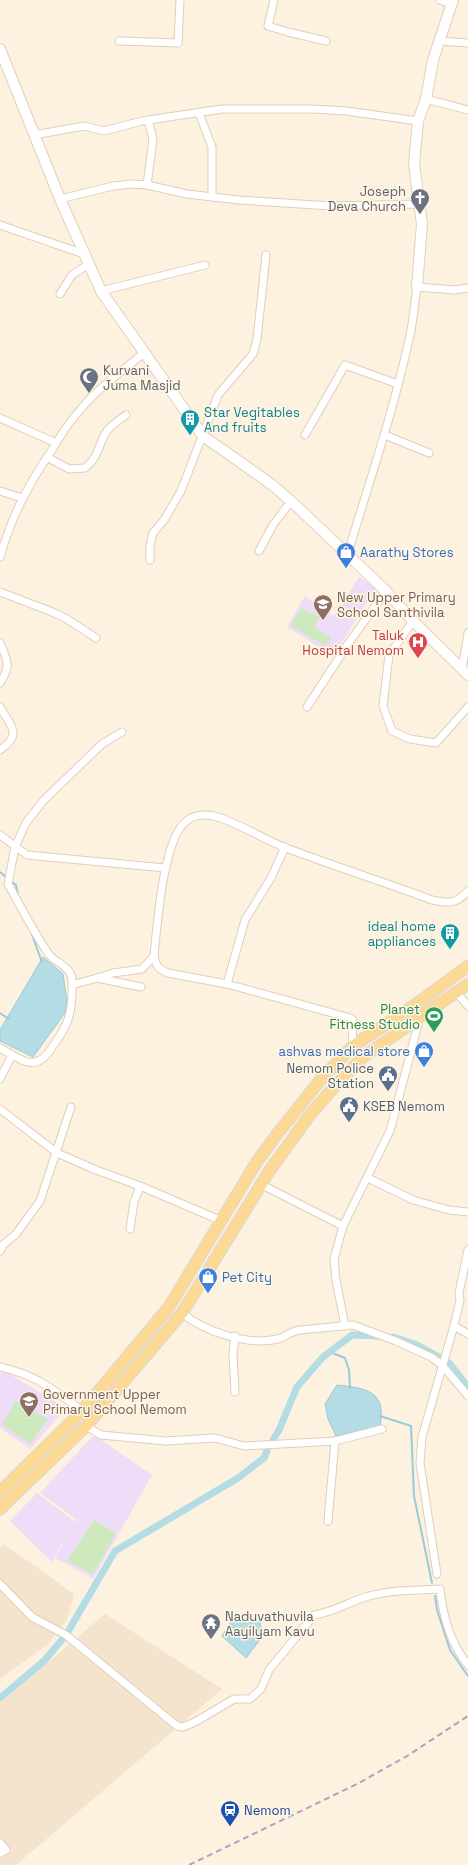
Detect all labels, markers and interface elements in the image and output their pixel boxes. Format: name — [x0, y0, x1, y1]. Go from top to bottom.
place label: Joseph Deva Church — [328, 183, 406, 215]
church icon: Joseph Deva Church — [409, 187, 431, 215]
place label: Kurvani Juma Masjid — [103, 362, 181, 394]
mosque icon: Kurvani Juma Masjid — [78, 366, 100, 394]
place label: Star Vegitables And fruits — [204, 404, 300, 436]
building icon: Star Vegitables And fruits — [179, 408, 201, 436]
shop icon: Aarathy Stores — [335, 541, 357, 569]
place label: Aarathy Stores — [360, 544, 454, 561]
place label: New Upper Primary School Santhivila — [337, 589, 456, 621]
school or university icon: New Upper Primary School Santhivila — [312, 593, 334, 621]
place label: Taluk Hospital Nemom — [302, 627, 404, 659]
hospital icon: Taluk Hospital Nemom — [407, 631, 429, 659]
place label: ideal home appliances — [368, 918, 436, 950]
building icon: ideal home appliances — [439, 922, 461, 950]
place label: Planet Fitness Studio — [330, 1001, 420, 1033]
sports icon: Planet Fitness Studio — [423, 1005, 445, 1033]
shop icon: ashvas medical store — [413, 1040, 435, 1068]
place label: ashvas medical store — [278, 1043, 410, 1060]
place label: Nemom Police Station — [286, 1060, 374, 1092]
public building icon: Nemom Police Station — [377, 1064, 399, 1092]
public building icon: KSEB Nemom — [338, 1095, 360, 1123]
place label: KSEB Nemom — [363, 1098, 445, 1115]
shop icon: Pet City — [197, 1266, 219, 1294]
place label: Pet City — [222, 1269, 272, 1286]
place label: Government Upper Primary School Nemom — [43, 1386, 187, 1418]
school or university icon: Government Upper Primary School Nemom — [18, 1390, 40, 1418]
place label: Naduvathuvila Aayilyam Kavu — [225, 1608, 315, 1640]
temple icon: Naduvathuvila Aayilyam Kavu — [200, 1612, 222, 1640]
station icon: Nemom — [219, 1799, 241, 1827]
place label: Nemom — [244, 1802, 291, 1819]

